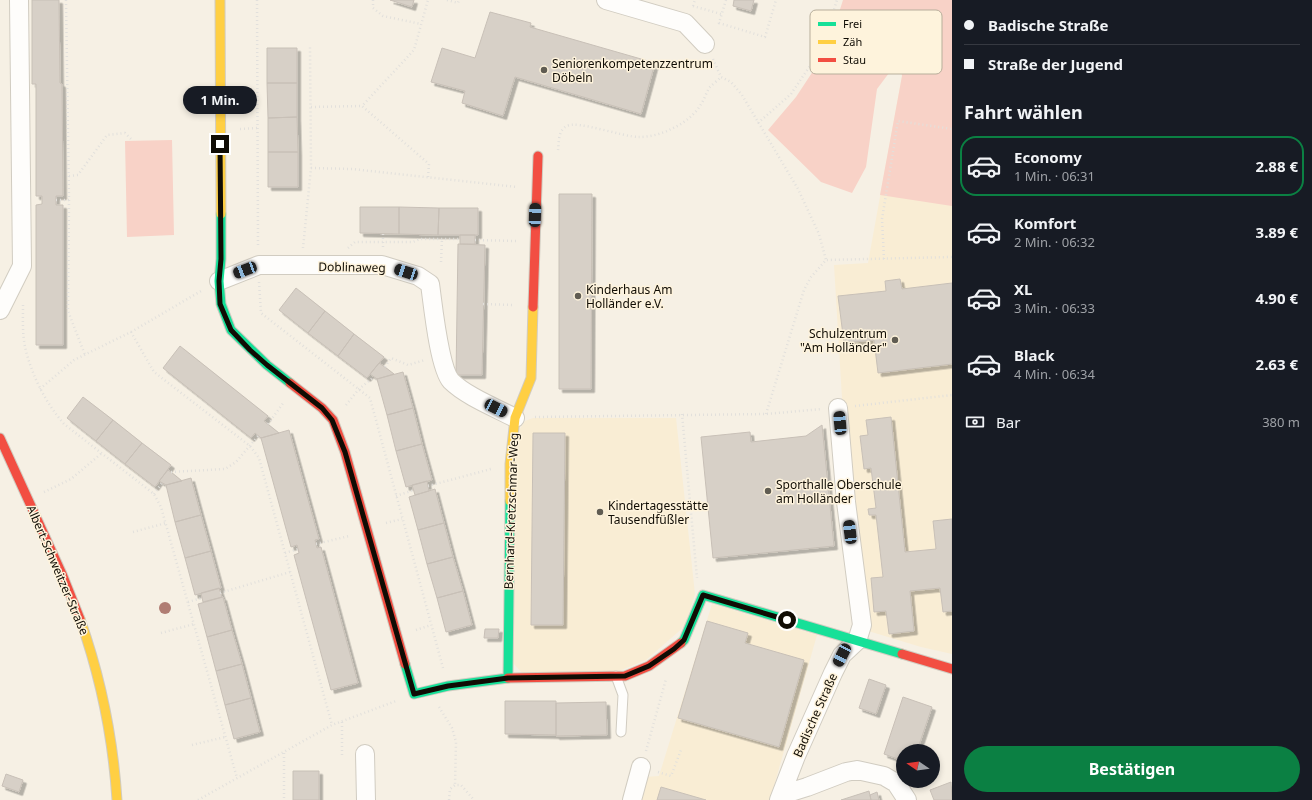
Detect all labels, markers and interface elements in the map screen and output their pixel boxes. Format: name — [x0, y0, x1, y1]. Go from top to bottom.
legend — [810, 10, 942, 74]
text: Badische Straße — [988, 15, 1108, 35]
text: Frei — [843, 16, 862, 31]
text: Zäh — [843, 34, 862, 49]
text: Stau — [843, 52, 866, 67]
text: Straße der Jugend — [988, 54, 1123, 74]
place label: Seniorenkompetenzzentrum Döbeln — [552, 55, 713, 86]
marker: Seniorenkompetenzzentrum Döbeln — [539, 65, 549, 75]
callout: 1 Min. — [183, 86, 257, 114]
text: 1 Min. — [200, 91, 240, 109]
text: Fahrt wählen — [964, 100, 1083, 124]
route end — [211, 135, 229, 153]
text: Economy — [1014, 147, 1082, 167]
icon: car — [966, 148, 1002, 184]
text: 2.88 € — [1256, 156, 1298, 176]
text: 1 Min. · 06:31 — [1014, 167, 1095, 185]
car — [529, 203, 541, 227]
text: Komfort — [1014, 213, 1076, 233]
icon: car — [966, 214, 1002, 250]
text: 3.89 € — [1256, 222, 1298, 242]
text: 2 Min. · 06:32 — [1014, 233, 1095, 251]
street label: Doblinaweg — [318, 258, 386, 276]
car — [232, 260, 258, 280]
car — [393, 263, 419, 281]
text: XL — [1014, 279, 1032, 299]
icon: car — [966, 280, 1002, 316]
place label: Kinderhaus Am Holländer e.V. — [586, 281, 672, 312]
text: 4.90 € — [1256, 288, 1298, 308]
marker: Kinderhaus Am Holländer e.V. — [573, 291, 583, 301]
text: 3 Min. · 06:33 — [1014, 299, 1095, 317]
place label: Schulzentrum "Am Holländer" — [800, 325, 887, 356]
marker: Schulzentrum "Am Holländer" — [890, 335, 900, 345]
text: Black — [1014, 345, 1054, 365]
icon: car — [966, 346, 1002, 382]
text: 2.63 € — [1256, 354, 1298, 374]
text: 4 Min. · 06:34 — [1014, 365, 1095, 383]
car — [483, 397, 509, 419]
car — [833, 411, 847, 435]
icon: cash — [964, 411, 986, 433]
text: Bar — [996, 412, 1020, 432]
text: 380 m — [1262, 413, 1300, 431]
street label: Bernhard-Kretzschmar-Weg — [500, 432, 522, 590]
place label: Sporthalle Oberschule am Holländer — [776, 476, 902, 507]
marker: Sporthalle Oberschule am Holländer — [763, 486, 773, 496]
place label: Kindertagesstätte Tausendfüßler — [608, 497, 708, 528]
street label: Albert-Schweitzer-Straße — [23, 503, 93, 638]
marker: Kindertagesstätte Tausendfüßler — [595, 507, 605, 517]
car — [843, 519, 857, 545]
route start — [778, 611, 796, 629]
car — [831, 642, 853, 668]
street label: Badische Straße — [789, 670, 841, 760]
north arrow — [896, 744, 940, 788]
map controls — [896, 744, 940, 788]
button: Bestätigen — [964, 746, 1300, 792]

